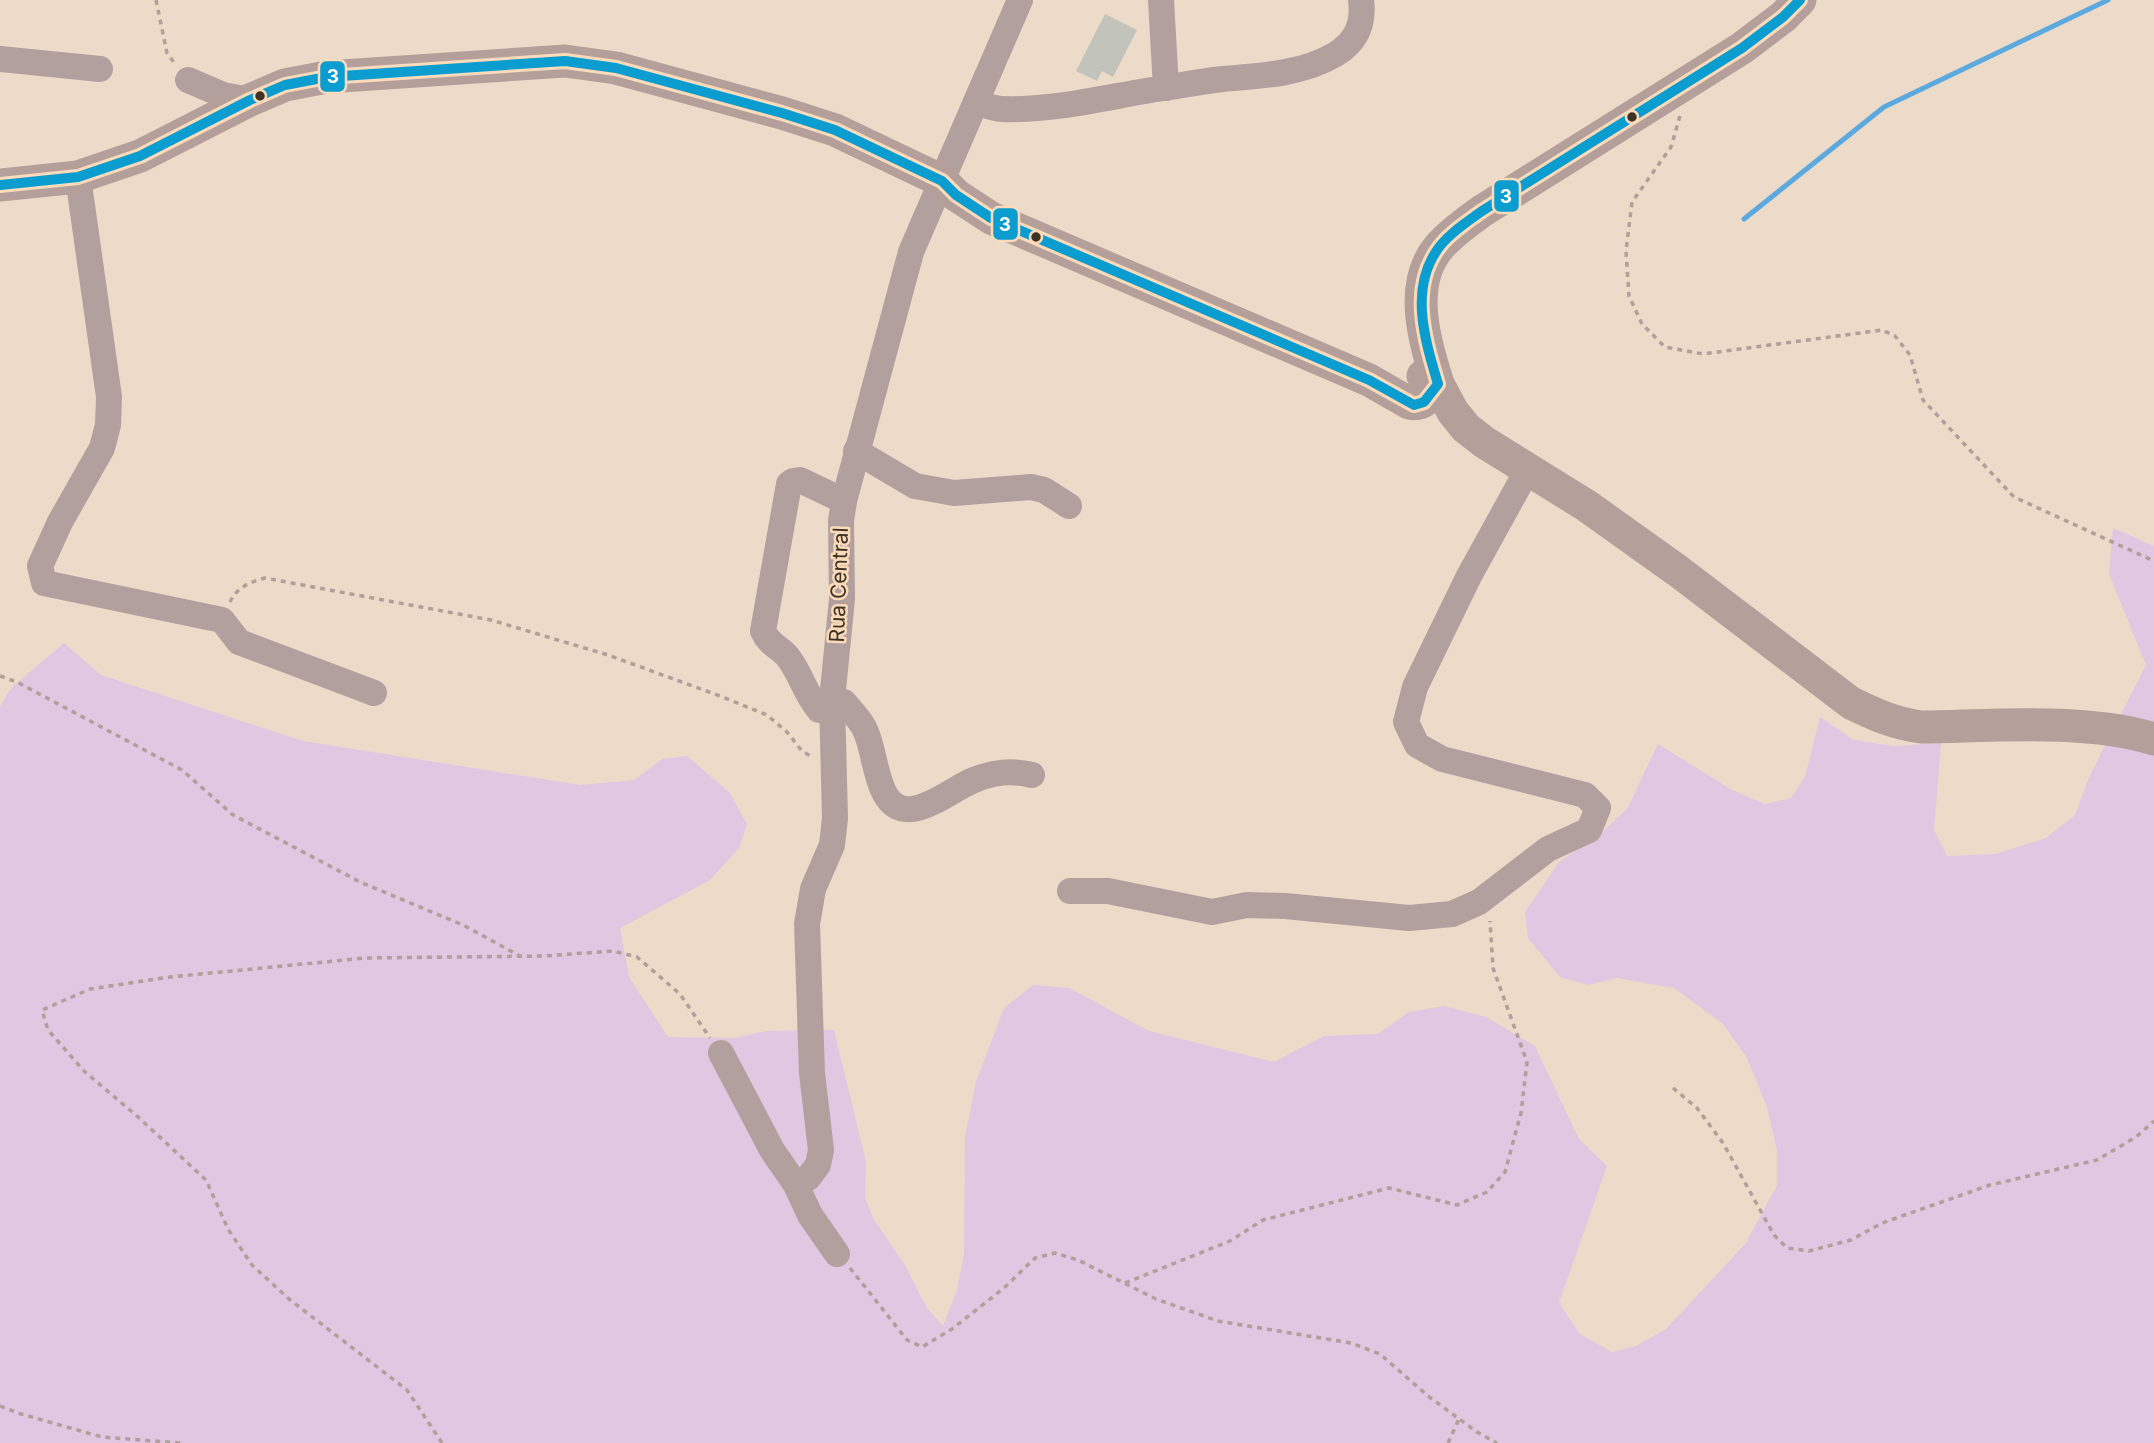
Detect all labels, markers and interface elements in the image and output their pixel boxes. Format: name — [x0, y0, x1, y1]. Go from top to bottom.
line badge: 3 — [319, 60, 346, 93]
text: 3 — [327, 65, 339, 88]
unlabelled marker — [253, 89, 267, 103]
unlabelled marker — [1625, 110, 1639, 124]
line badge: 3 — [1493, 179, 1520, 213]
text: 3 — [1500, 185, 1512, 208]
line badge: 3 — [992, 207, 1019, 241]
text: 3 — [999, 213, 1011, 236]
unlabelled marker — [1029, 230, 1043, 244]
street label: Rua Central — [824, 527, 853, 643]

